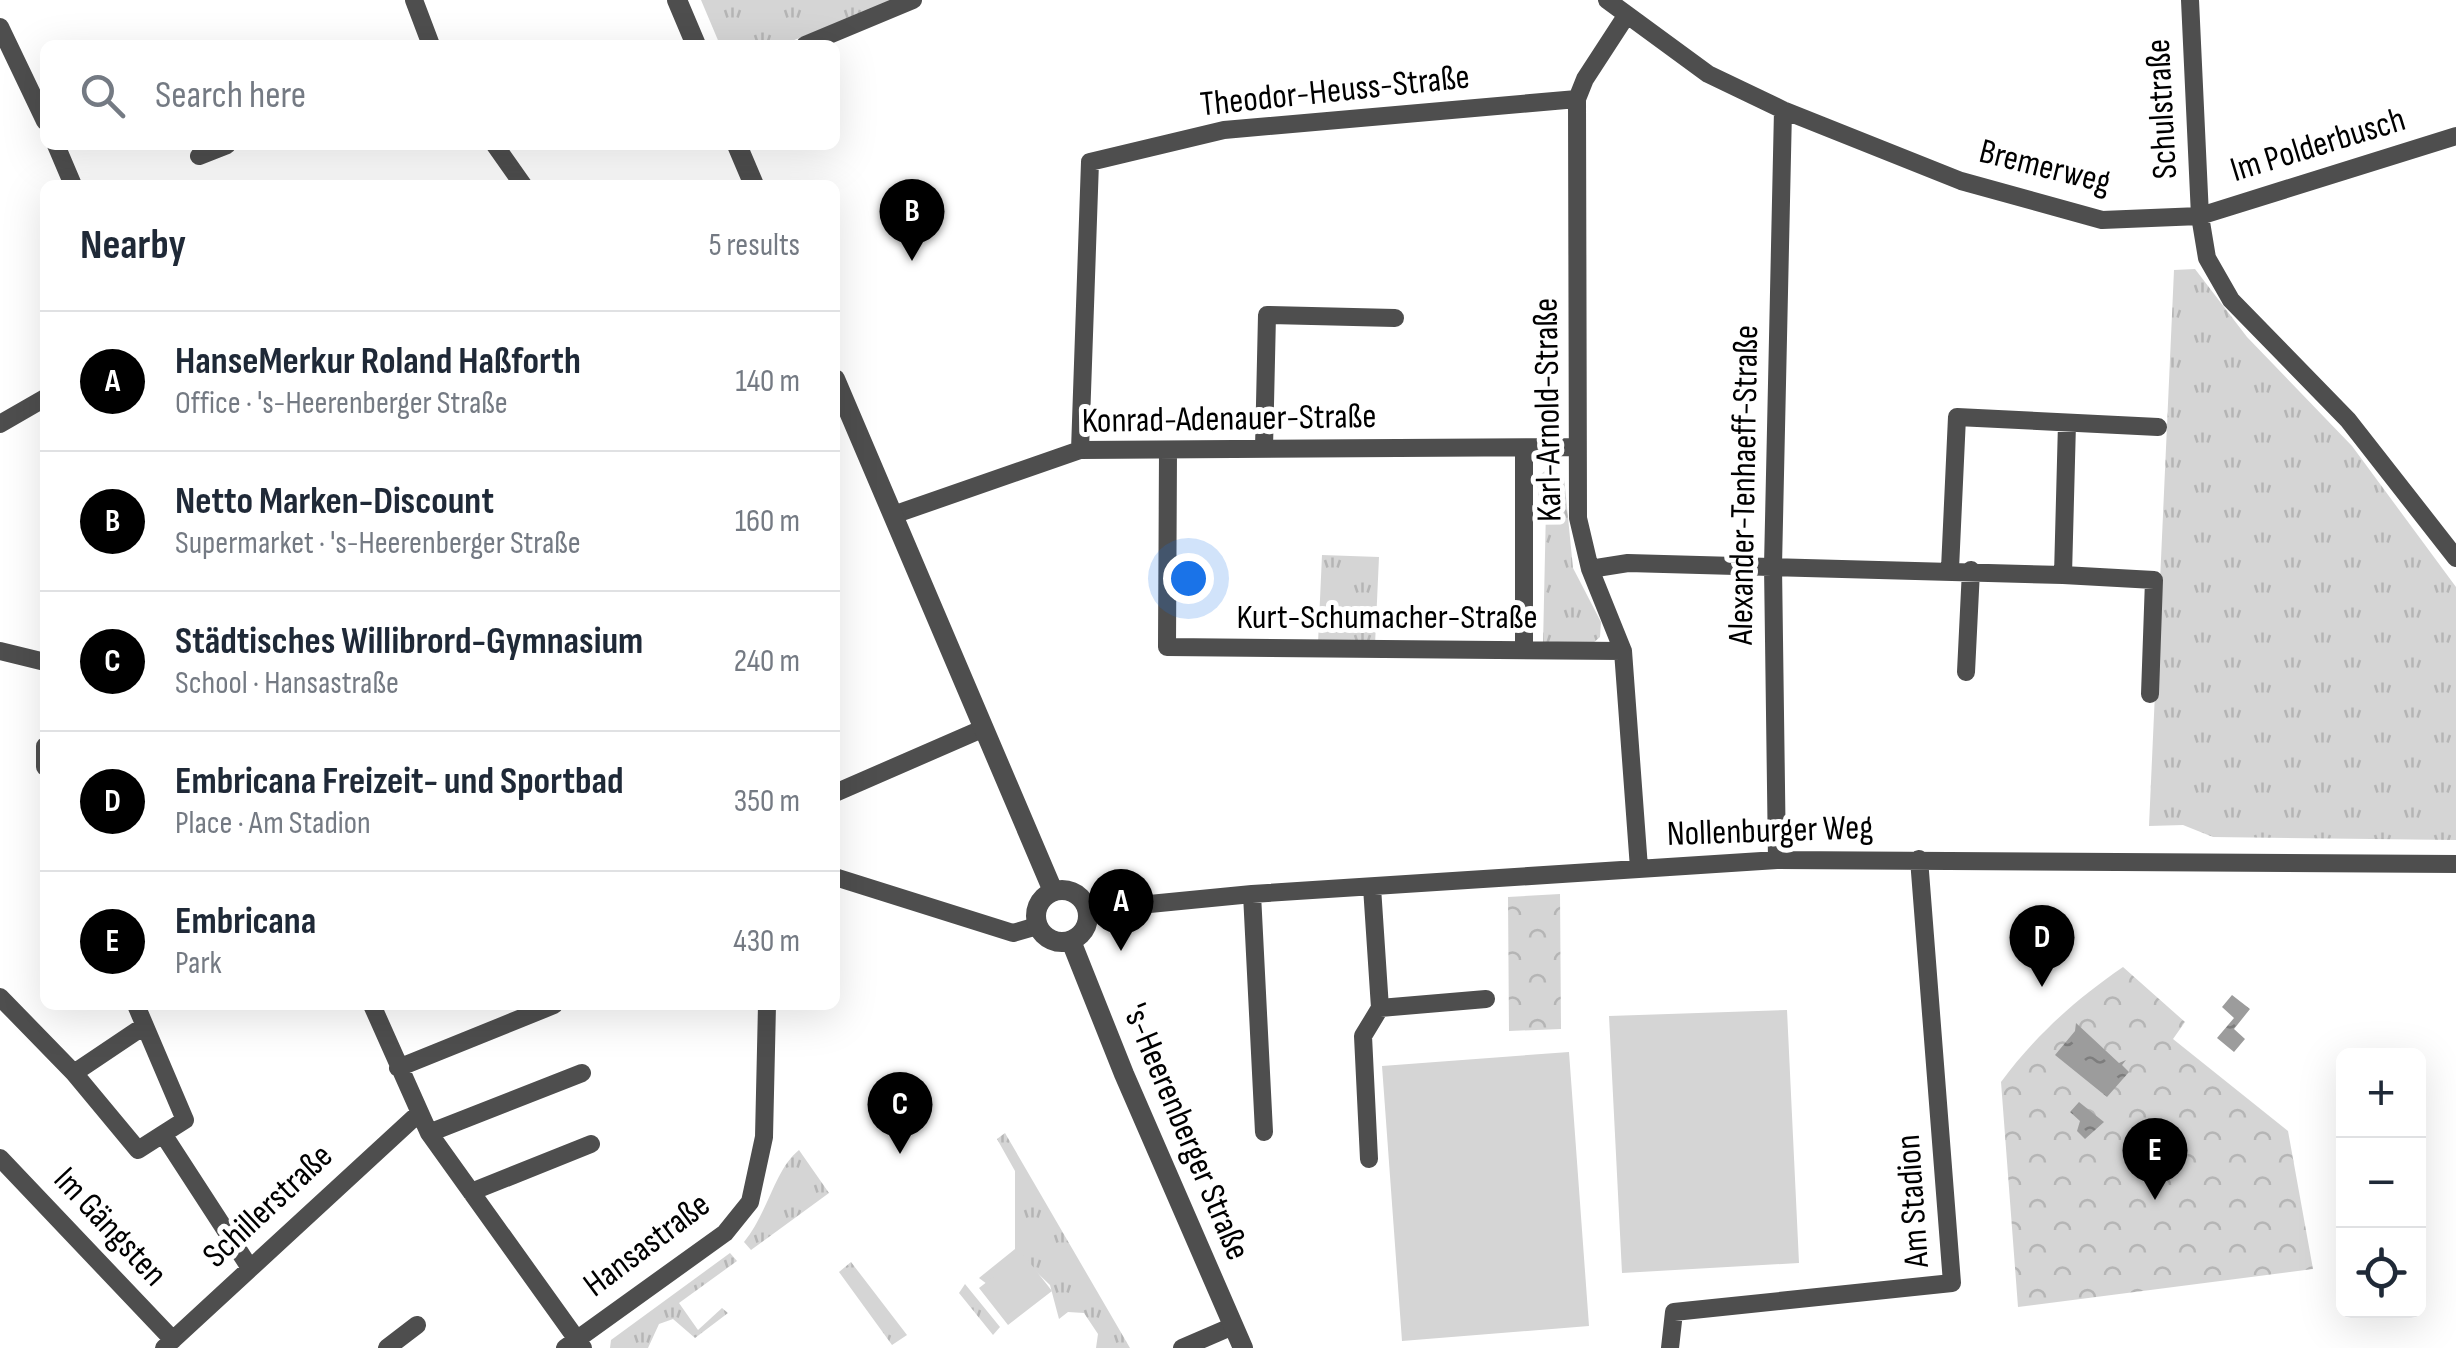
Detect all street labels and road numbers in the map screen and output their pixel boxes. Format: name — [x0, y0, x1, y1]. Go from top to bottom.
street label: Schulstraße — [2137, 38, 2187, 180]
street label: Theodor-Heuss-Straße — [1198, 55, 1472, 127]
street label: Im Polderbusch — [2225, 98, 2411, 192]
street label: Bremerweg — [1975, 130, 2115, 204]
street label: Karl-Arnold-Straße — [1525, 298, 1571, 522]
street label: Alexander-Tenhaeff-Straße — [1720, 325, 1768, 646]
street label: Konrad-Adenauer-Straße — [1081, 395, 1377, 443]
street label: Kurt-Schumacher-Straße — [1236, 596, 1538, 639]
street label: Nollenburger Weg — [1666, 806, 1874, 856]
street label: 's-Heerenberger Straße — [1113, 998, 1259, 1266]
street label: Am Stadion — [1887, 1133, 1939, 1270]
street label: Schillerstraße — [194, 1135, 342, 1277]
street label: Im Gängsten — [44, 1159, 176, 1295]
street label: Hansastraße — [575, 1184, 719, 1306]

